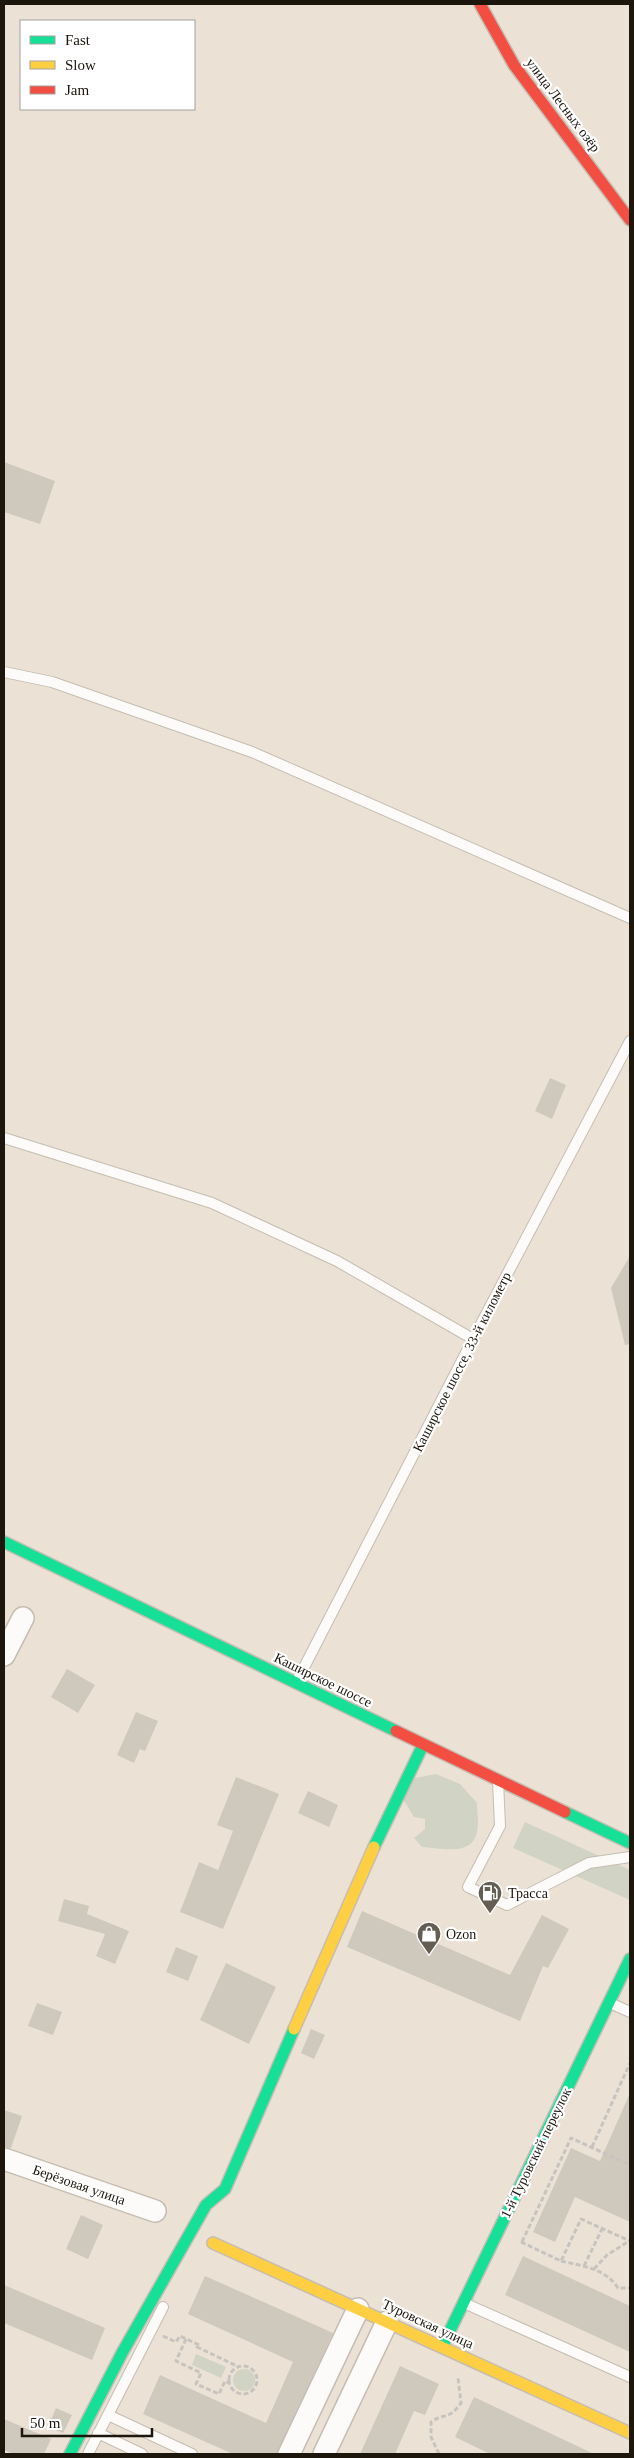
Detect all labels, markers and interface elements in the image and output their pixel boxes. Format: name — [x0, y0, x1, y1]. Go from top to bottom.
legend — [20, 20, 195, 110]
text: Fast — [65, 32, 91, 48]
street label: улица Лесных озёр — [523, 55, 603, 155]
text: Slow — [65, 57, 96, 73]
text: Jam — [65, 82, 89, 98]
street label: Каширское шоссе, 33-й километр — [410, 1270, 514, 1454]
street label: Каширское шоссе — [272, 1650, 374, 1710]
fuel station icon: Трасса — [477, 1880, 503, 1914]
place label: Трасса — [508, 1886, 549, 1901]
shop icon: Ozon — [416, 1921, 442, 1955]
place label: Ozon — [446, 1927, 476, 1942]
street label: 1-й Туровский переулок — [498, 2085, 574, 2221]
street label: Берёзовая улица — [31, 2162, 128, 2208]
street label: Туровская улица — [380, 2296, 477, 2352]
scale bar — [22, 2406, 152, 2438]
text: 50 m — [30, 2415, 61, 2431]

